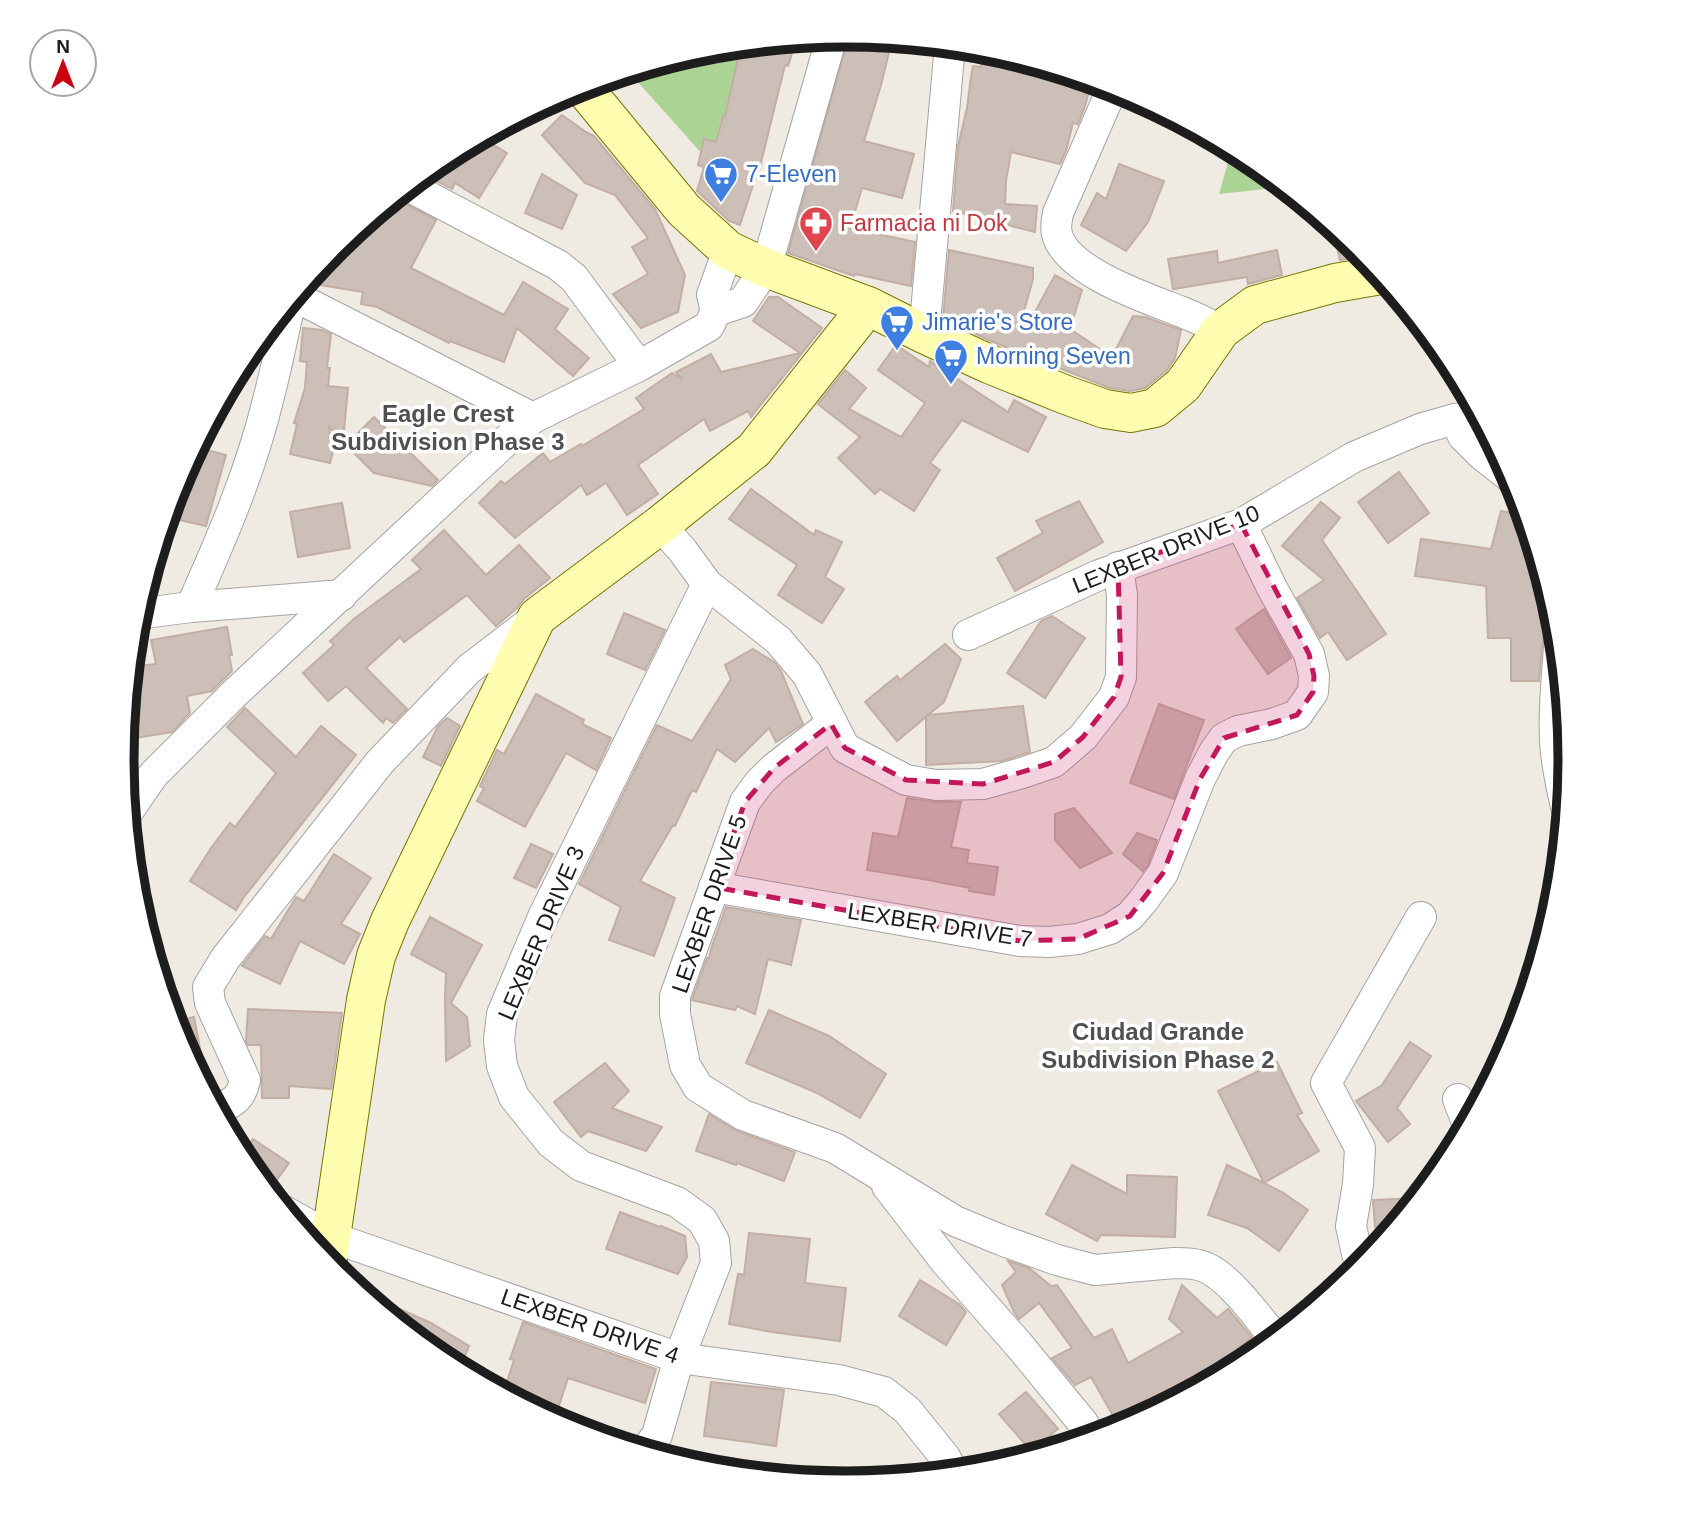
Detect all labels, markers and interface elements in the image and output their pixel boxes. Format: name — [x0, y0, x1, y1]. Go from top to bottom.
north arrow — [28, 28, 98, 98]
text: N — [56, 36, 70, 57]
supermarket icon: 7-Eleven — [702, 155, 740, 204]
place label: 7-Eleven — [746, 161, 837, 187]
pharmacy icon: Farmacia ni Dok — [797, 204, 835, 253]
place label: Farmacia ni Dok — [840, 210, 1008, 236]
supermarket icon: Jimarie's Store — [878, 303, 916, 352]
place label: Jimarie's Store — [922, 309, 1073, 335]
supermarket icon: Morning Seven — [932, 337, 970, 386]
place label: Morning Seven — [976, 343, 1131, 369]
district label: Eagle Crest Subdivision Phase 3 — [331, 400, 565, 455]
street label: LEXBER DRIVE 10 — [1069, 500, 1263, 598]
street label: LEXBER DRIVE 5 — [666, 812, 752, 996]
street label: LEXBER DRIVE 3 — [493, 842, 589, 1024]
street label: LEXBER DRIVE 7 — [846, 898, 1034, 952]
district label: Ciudad Grande Subdivision Phase 2 — [1041, 1018, 1275, 1073]
street label: LEXBER DRIVE 4 — [498, 1283, 683, 1369]

